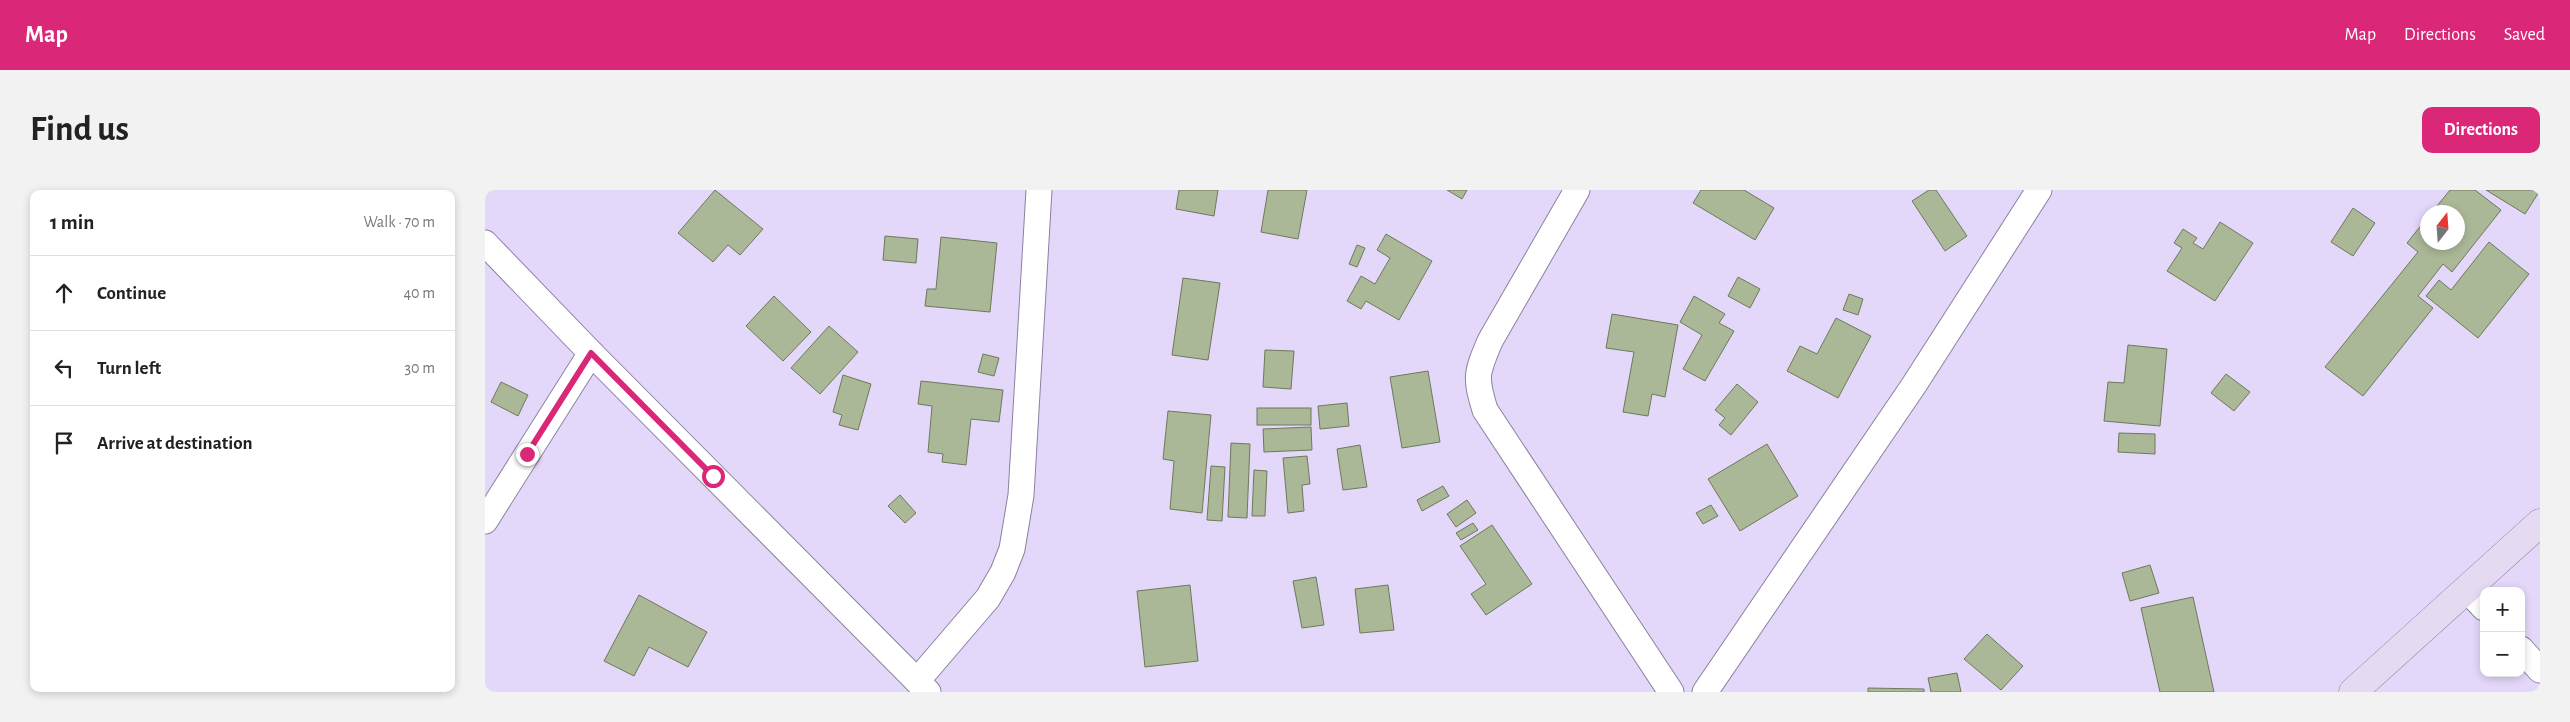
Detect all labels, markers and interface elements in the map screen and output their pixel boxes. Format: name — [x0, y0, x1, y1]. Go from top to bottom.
text: Map — [25, 23, 68, 47]
text: Map — [2345, 26, 2376, 44]
text: Directions — [2404, 26, 2476, 44]
text: Saved — [2504, 26, 2545, 44]
button: Directions — [2422, 107, 2540, 153]
text: Find us — [30, 112, 129, 147]
north arrow — [2420, 205, 2465, 250]
text: 1 min — [50, 212, 94, 233]
text: Walk · 70 m — [363, 214, 435, 230]
icon: ahead — [50, 279, 78, 307]
text: Continue — [97, 284, 166, 303]
text: 40 m — [403, 285, 435, 301]
icon: left — [50, 354, 78, 382]
text: Turn left — [97, 359, 161, 378]
text: 30 m — [405, 360, 435, 376]
icon: arrive — [50, 429, 78, 457]
text: Arrive at destination — [97, 434, 253, 453]
route end — [516, 443, 539, 466]
route start — [702, 465, 725, 488]
map controls — [2480, 587, 2525, 677]
button: + — [2480, 587, 2525, 632]
button: − — [2480, 632, 2525, 677]

